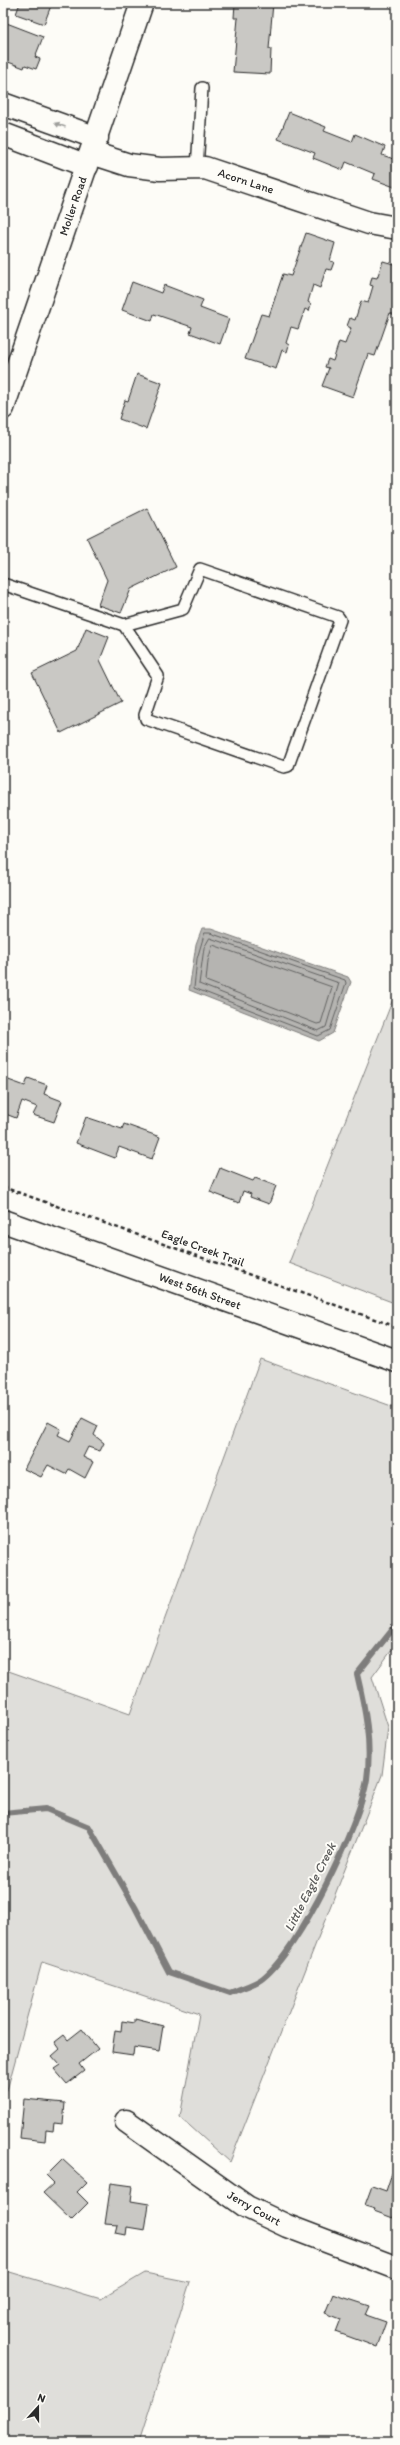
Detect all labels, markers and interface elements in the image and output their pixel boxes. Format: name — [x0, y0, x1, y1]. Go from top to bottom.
one-way arrow — [54, 121, 66, 127]
street label: Acorn Lane — [216, 165, 276, 197]
street label: Moller Road — [56, 174, 90, 237]
street label: Eagle Creek Trail — [160, 1226, 247, 1270]
street label: West 56th Street — [157, 1270, 243, 1313]
water label: Little Eagle Creek — [281, 1839, 339, 1934]
street label: Jerry Court — [225, 2188, 284, 2229]
north arrow — [18, 2387, 58, 2427]
text: N — [36, 2391, 47, 2406]

